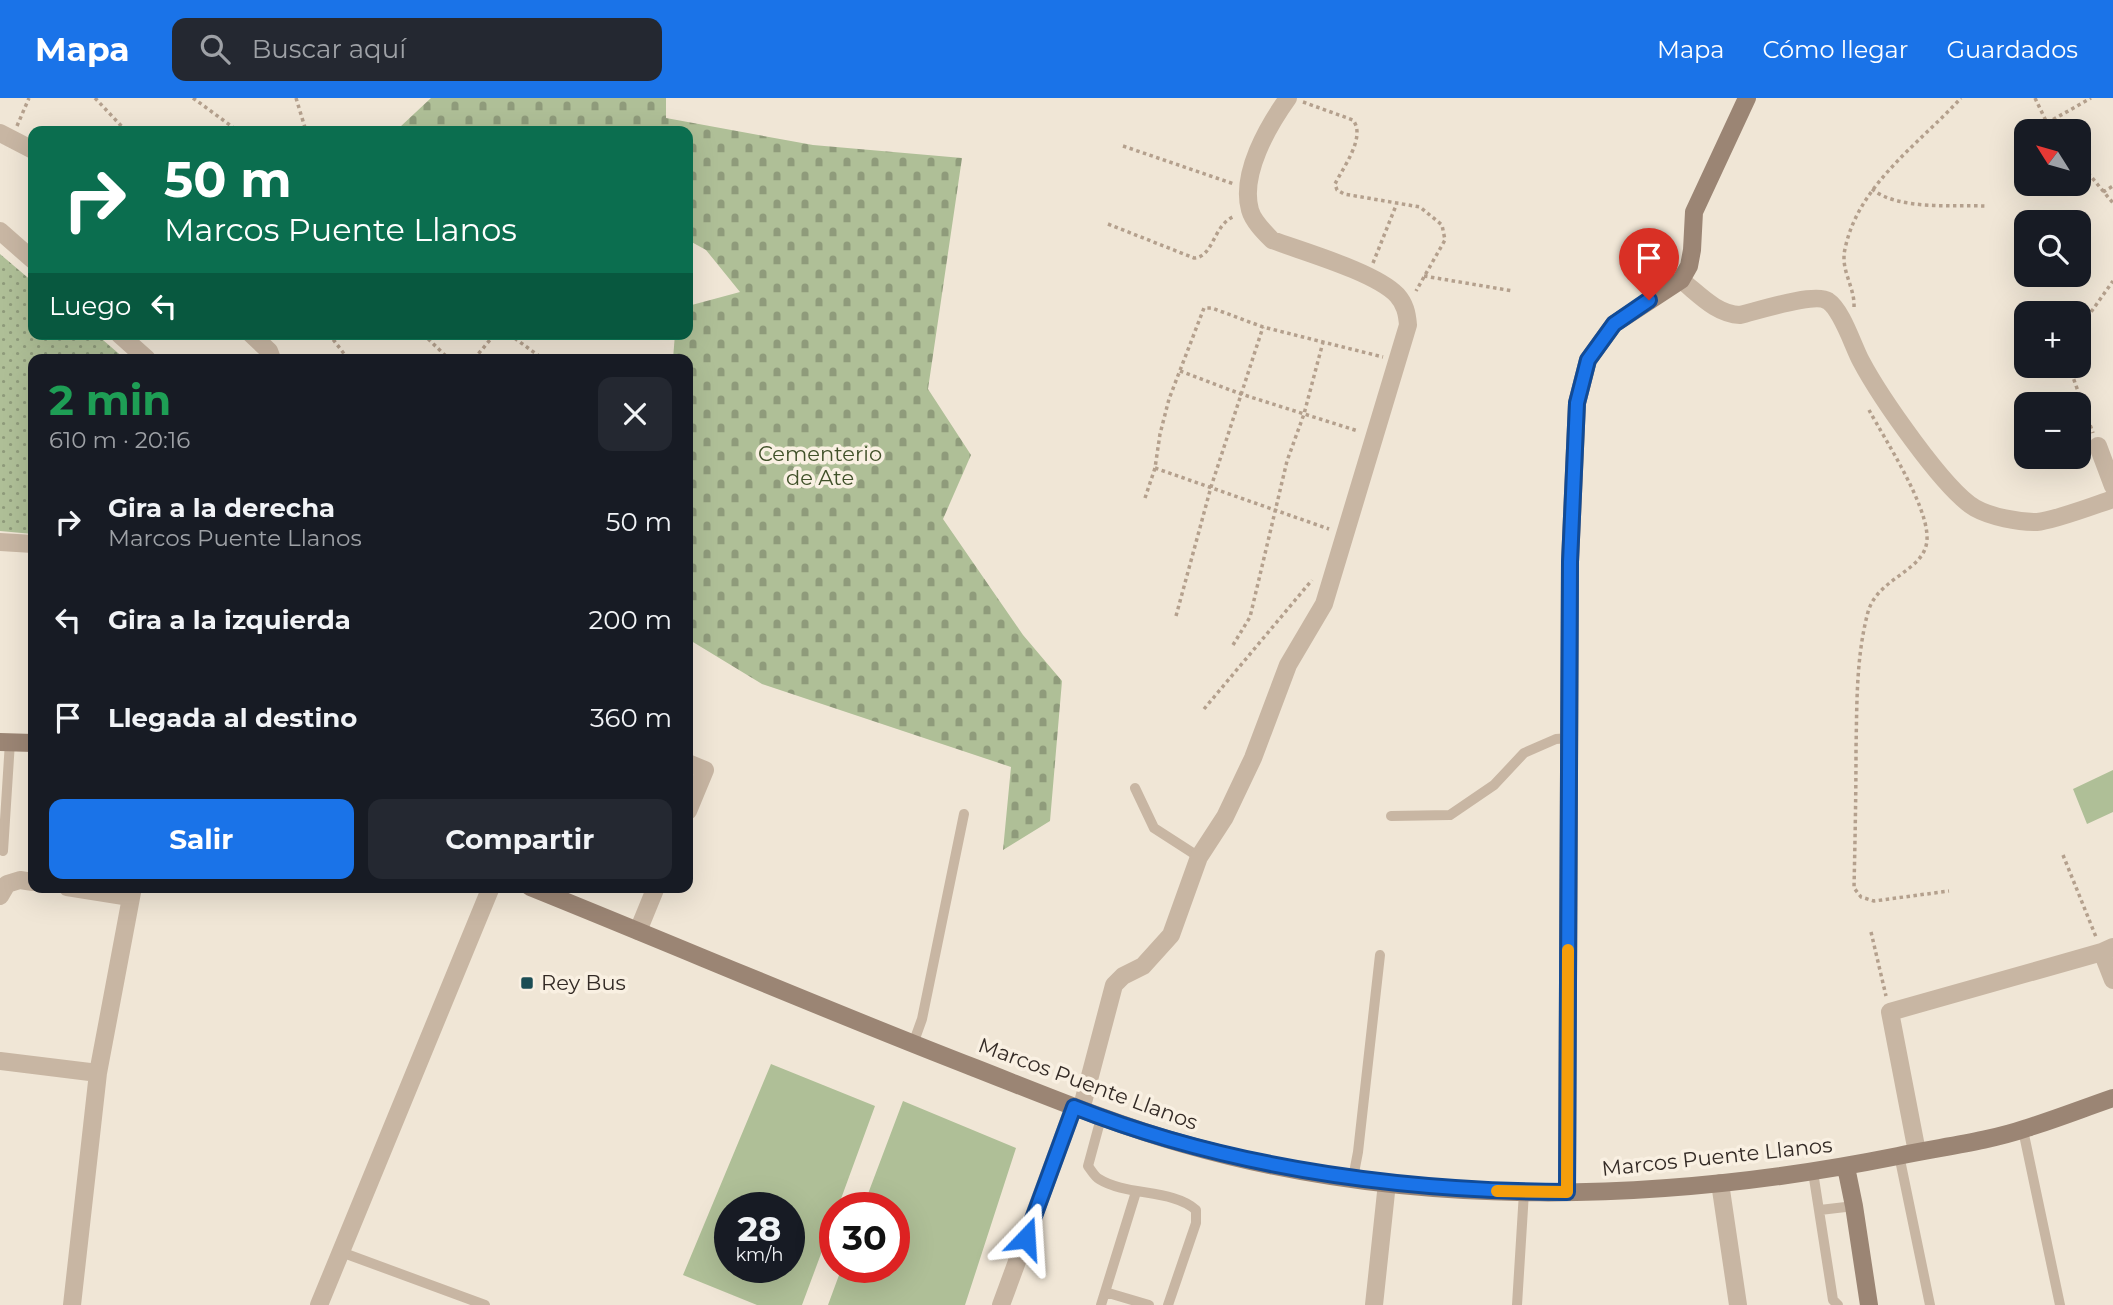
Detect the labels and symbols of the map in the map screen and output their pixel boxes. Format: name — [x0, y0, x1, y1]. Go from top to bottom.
north arrow — [2014, 119, 2091, 196]
pin — [1619, 228, 1679, 300]
park label: Cementerio de Ate — [758, 441, 882, 490]
place label: Rey Bus — [541, 970, 626, 995]
marker: Rey Bus — [519, 975, 535, 991]
street label: Marcos Puente Llanos — [975, 1032, 1201, 1135]
street label: Marcos Puente Llanos — [1600, 1132, 1833, 1181]
speed limit sign: 30 — [819, 1192, 910, 1283]
position arrow — [989, 1201, 1063, 1275]

